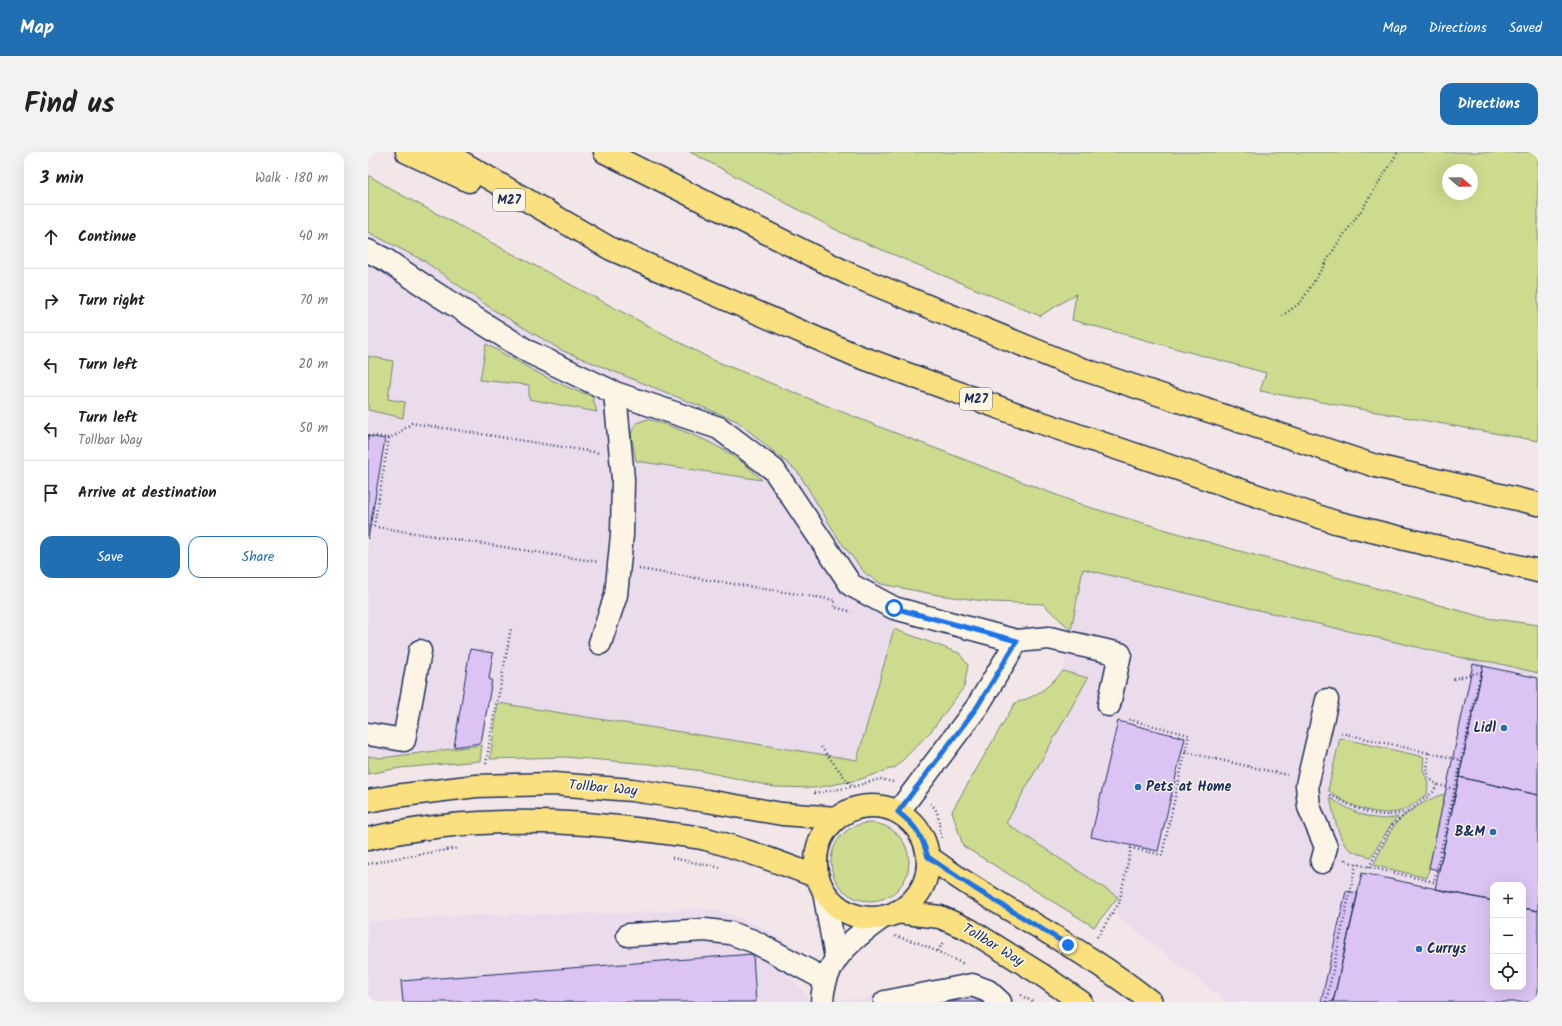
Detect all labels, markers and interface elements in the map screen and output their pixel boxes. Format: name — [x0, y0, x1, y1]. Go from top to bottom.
text: Map — [20, 13, 54, 43]
text: Map — [1382, 17, 1407, 39]
text: Directions — [1429, 17, 1487, 39]
text: Saved — [1509, 17, 1542, 39]
text: Find us — [24, 82, 115, 127]
button: Directions — [1440, 83, 1538, 125]
north arrow — [1442, 164, 1478, 200]
text: 3 min — [40, 165, 84, 192]
text: Walk · 180 m — [255, 168, 328, 189]
road number: M27 — [493, 189, 525, 211]
text: Continue — [78, 225, 136, 249]
icon: ahead — [40, 226, 62, 248]
text: 40 m — [299, 226, 328, 247]
text: Turn right — [78, 289, 145, 313]
icon: right — [40, 290, 62, 312]
text: 70 m — [300, 290, 328, 311]
text: Turn left — [78, 353, 138, 377]
icon: left — [40, 354, 62, 376]
text: 20 m — [298, 354, 328, 375]
road number: M27 — [960, 388, 992, 410]
text: Turn left — [78, 406, 138, 430]
icon: left — [40, 418, 62, 440]
text: 50 m — [299, 418, 328, 439]
text: Tollbar Way — [78, 430, 142, 451]
text: Arrive at destination — [78, 481, 217, 505]
icon: arrive — [40, 482, 62, 504]
button: Save — [40, 536, 180, 578]
button: Share — [188, 536, 328, 578]
route start — [885, 599, 903, 617]
place label: Lidl — [1473, 717, 1496, 739]
marker: Lidl — [1499, 723, 1509, 733]
street label: Tollbar Way — [568, 774, 639, 802]
place label: Pets at Home — [1146, 776, 1232, 798]
marker: Pets at Home — [1133, 782, 1143, 792]
place label: B&M — [1455, 821, 1485, 843]
marker: B&M — [1488, 827, 1498, 837]
map controls — [1490, 882, 1526, 990]
button: + — [1490, 882, 1526, 918]
street label: Tollbar Way — [958, 918, 1029, 972]
button: − — [1490, 918, 1526, 954]
route end — [1059, 936, 1077, 954]
place label: Currys — [1427, 938, 1467, 960]
marker: Currys — [1414, 944, 1424, 954]
button: locate — [1490, 954, 1526, 990]

